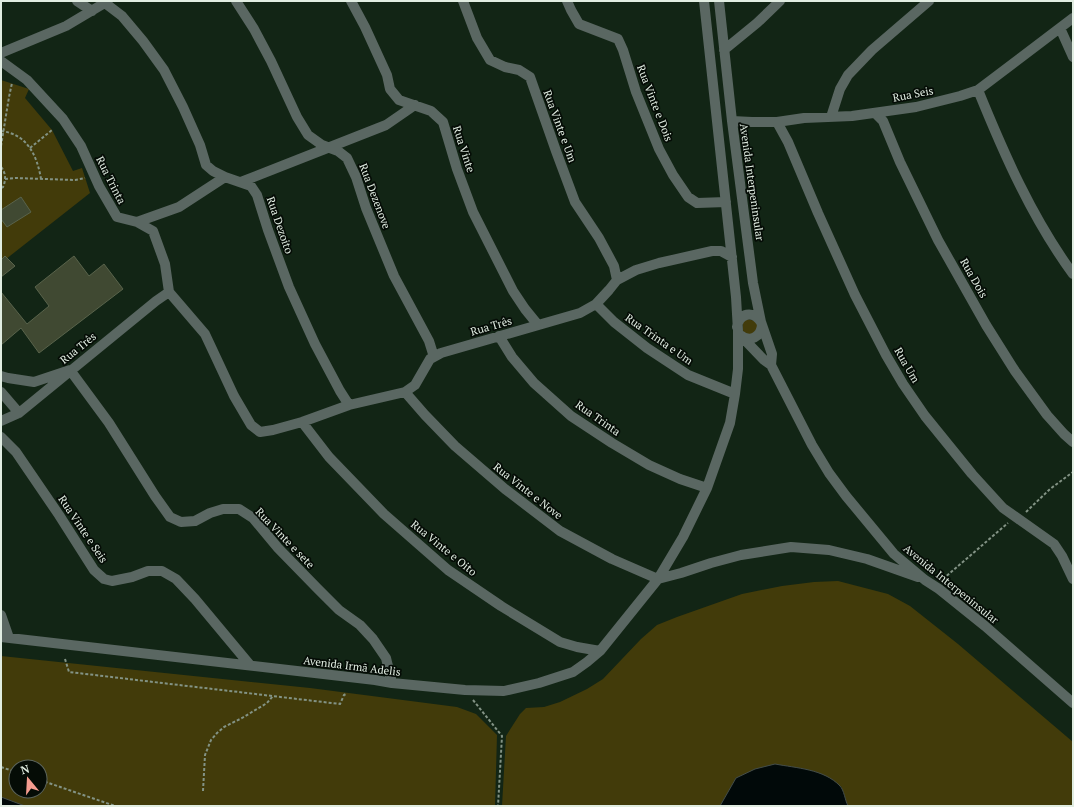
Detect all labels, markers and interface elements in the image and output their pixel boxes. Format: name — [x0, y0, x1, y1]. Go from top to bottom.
street label: Rua Vinte e Dois — [634, 63, 676, 144]
street label: Rua Seis — [892, 83, 935, 105]
street label: Rua Vinte e Um — [540, 88, 580, 165]
street label: Avenida Interpeninsular — [737, 122, 767, 242]
street label: Rua Vinte — [450, 124, 478, 175]
street label: Rua Trinta — [93, 154, 129, 207]
street label: Rua Dezenove — [356, 161, 394, 231]
street label: Rua Dezoito — [264, 195, 296, 255]
street label: Rua Dois — [957, 256, 991, 301]
street label: Rua Trinta e Um — [622, 310, 696, 368]
street label: Rua Três — [469, 313, 514, 339]
street label: Rua Três — [57, 329, 99, 367]
street label: Rua Um — [891, 345, 923, 386]
street label: Rua Trinta — [573, 397, 624, 439]
street label: Rua Vinte e Nove — [491, 460, 566, 523]
street label: Rua Vinte e Seis — [55, 493, 111, 566]
street label: Rua Vinte e sete — [253, 505, 318, 572]
street label: Rua Vinte e Oito — [408, 517, 480, 579]
street label: Avenida Interpeninsular — [901, 541, 1002, 627]
street label: Avenida Irmã Adelis — [303, 653, 402, 679]
north arrow — [8, 759, 48, 799]
text: N — [19, 761, 32, 777]

